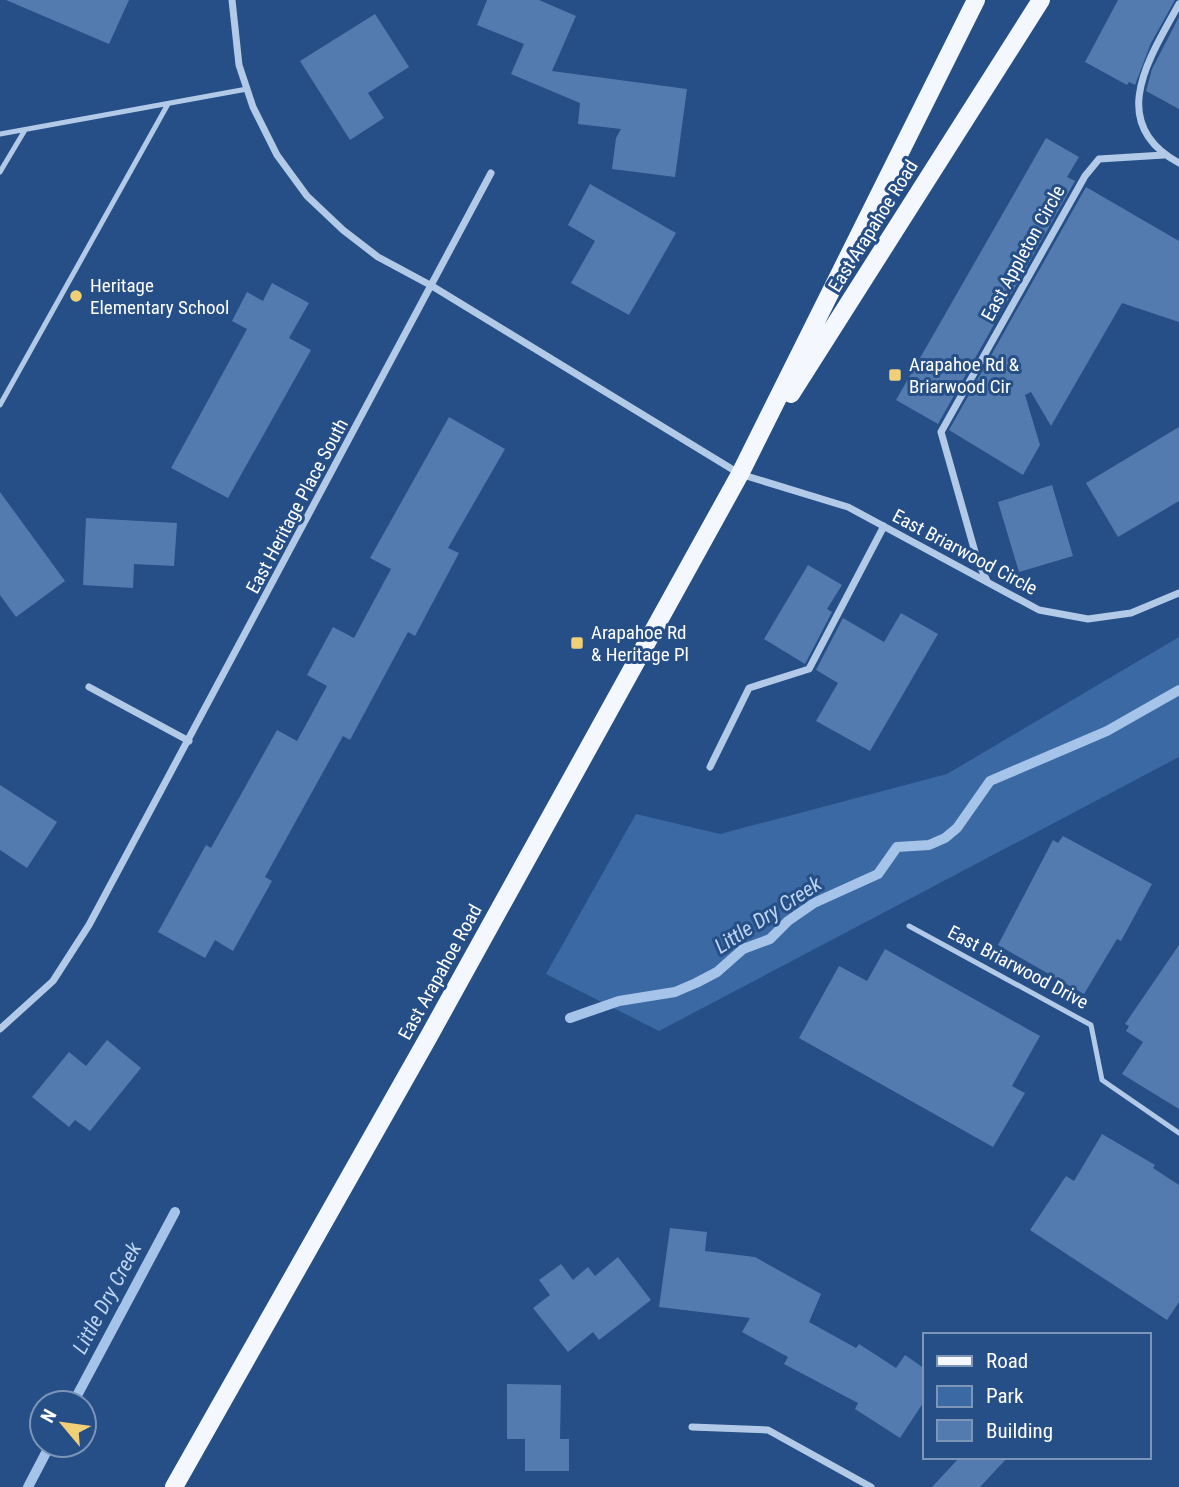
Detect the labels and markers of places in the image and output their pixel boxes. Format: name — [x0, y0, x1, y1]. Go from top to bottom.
place label: Heritage Elementary School — [90, 274, 229, 319]
marker: Heritage Elementary School — [68, 288, 84, 304]
place label: Arapahoe Rd & Briarwood Cir — [909, 353, 1020, 398]
marker: Arapahoe Rd & Briarwood Cir — [887, 367, 903, 383]
place label: Arapahoe Rd & Heritage Pl — [591, 621, 689, 666]
marker: Arapahoe Rd & Heritage Pl — [569, 635, 585, 651]

